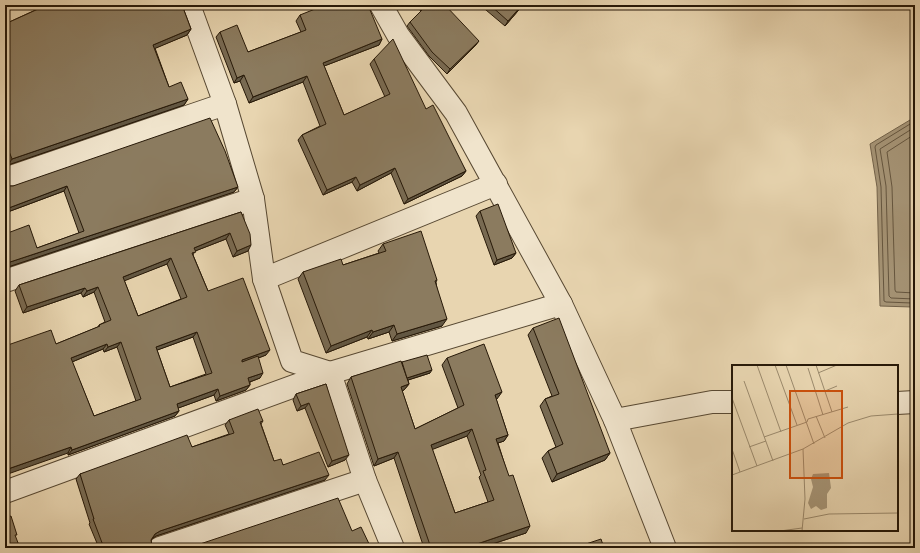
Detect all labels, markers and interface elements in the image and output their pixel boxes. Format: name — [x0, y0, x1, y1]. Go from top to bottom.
inset map — [732, 365, 898, 531]

